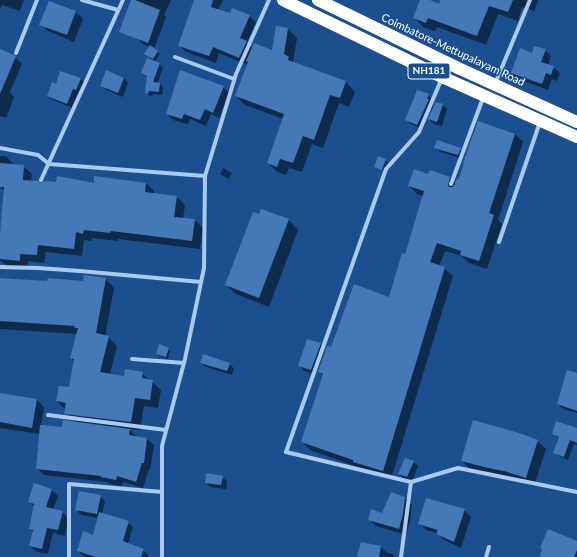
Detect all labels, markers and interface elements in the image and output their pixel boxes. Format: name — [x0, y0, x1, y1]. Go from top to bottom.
street label: Coimbatore-Mettupalayam Road — [379, 11, 527, 89]
road number: NH181 — [408, 63, 450, 79]

